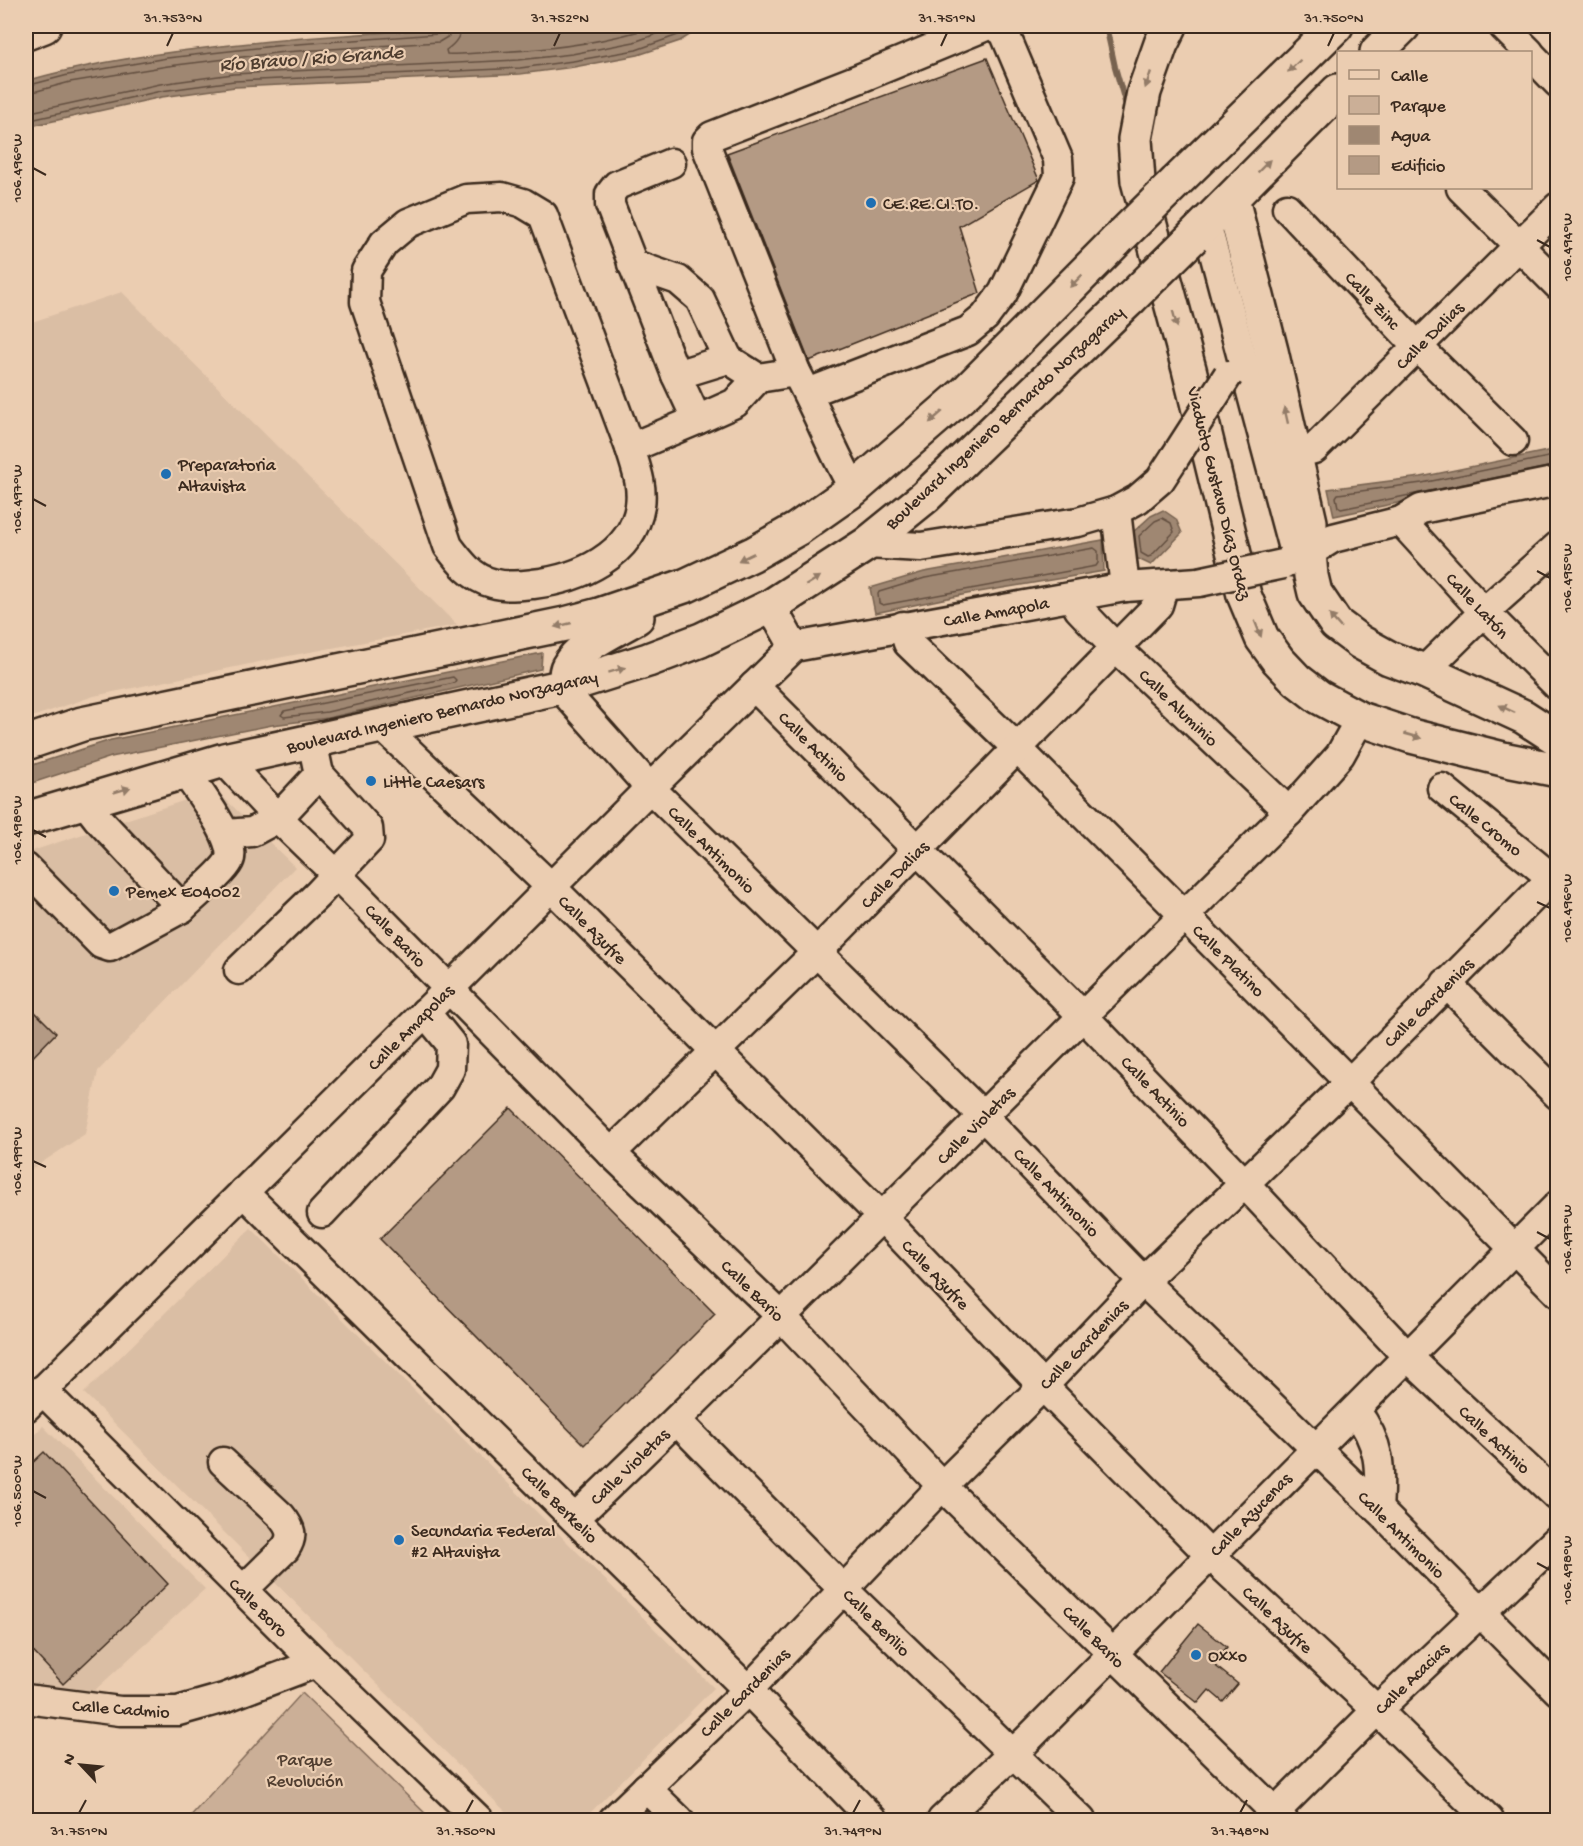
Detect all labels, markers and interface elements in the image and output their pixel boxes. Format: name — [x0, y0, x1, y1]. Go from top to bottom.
text: 31.753°N — [143, 10, 202, 28]
text: 31.752°N — [530, 10, 589, 28]
text: 31.751°N — [918, 10, 976, 28]
text: 31.750°N — [1303, 10, 1364, 28]
water label: Río Bravo / Rio Grande — [219, 43, 405, 78]
legend — [1337, 51, 1532, 189]
one-way arrow — [1287, 59, 1301, 73]
text: Calle — [1391, 67, 1429, 88]
one-way arrow — [1143, 71, 1153, 89]
text: Parque — [1390, 97, 1447, 118]
text: Agua — [1391, 127, 1431, 148]
text: 106.496°W — [9, 133, 27, 203]
text: Edificio — [1391, 157, 1445, 178]
one-way arrow — [1257, 160, 1271, 174]
place label: CE.RE.CI.TO. — [883, 195, 979, 216]
marker: CE.RE.CI.TO. — [864, 196, 878, 210]
text: 106.494°W — [1559, 213, 1577, 282]
street label: Calle Zinc — [1339, 268, 1404, 336]
one-way arrow — [1069, 274, 1083, 288]
street label: Calle Dalias — [1392, 297, 1470, 375]
street label: Boulevard Ingeniero Bernardo Norzagaray — [881, 303, 1129, 536]
one-way arrow — [1171, 310, 1180, 328]
street label: Viaducto Gustavo Díaz Ordaz — [1181, 384, 1254, 603]
one-way arrow — [1280, 406, 1290, 425]
one-way arrow — [929, 410, 944, 423]
place label: Preparatoria Altavista — [177, 456, 277, 498]
text: 106.497°W — [9, 464, 27, 534]
marker: Preparatoria Altavista — [159, 467, 173, 481]
text: 106.495°W — [1559, 543, 1577, 613]
one-way arrow — [737, 552, 754, 562]
street label: Calle Latón — [1440, 569, 1512, 645]
one-way arrow — [805, 575, 821, 586]
street label: Calle Amapola — [942, 594, 1052, 633]
one-way arrow — [1329, 613, 1342, 629]
one-way arrow — [554, 620, 572, 630]
one-way arrow — [1253, 620, 1263, 638]
one-way arrow — [608, 665, 626, 674]
street label: Calle Aluminio — [1133, 666, 1222, 752]
street label: Boulevard Ingeniero Bernardo Norzagaray — [284, 667, 600, 760]
one-way arrow — [1499, 705, 1516, 714]
street label: Calle Actinio — [773, 708, 852, 787]
one-way arrow — [1404, 732, 1422, 742]
place label: Little Caesars — [383, 773, 486, 794]
marker: Little Caesars — [364, 774, 378, 788]
one-way arrow — [113, 785, 131, 794]
street label: Calle Cromo — [1443, 790, 1526, 862]
text: 106.498°W — [9, 795, 27, 866]
street label: Calle Antimonio — [662, 802, 759, 899]
street label: Calle Dalias — [857, 836, 935, 914]
text: 106.496°W — [1559, 873, 1577, 943]
place label: Pemex E04002 — [125, 883, 240, 904]
marker: Pemex E04002 — [107, 884, 121, 898]
street label: Calle Azufre — [552, 892, 631, 970]
street label: Calle Bario — [359, 901, 430, 973]
street label: Calle Platino — [1186, 921, 1268, 1003]
street label: Calle Gardenias — [1381, 954, 1480, 1053]
street label: Calle Amapolas — [364, 980, 460, 1076]
street label: Calle Actinio — [1115, 1053, 1193, 1133]
street label: Calle Violetas — [933, 1082, 1021, 1170]
text: 106.499°W — [9, 1126, 27, 1196]
street label: Calle Antimonio — [1008, 1145, 1103, 1243]
text: 106.497°W — [1559, 1204, 1577, 1274]
street label: Calle Azufre — [896, 1236, 973, 1316]
street label: Calle Bario — [715, 1256, 787, 1327]
street label: Calle Gardenias — [1036, 1295, 1134, 1395]
street label: Calle Actinio — [1453, 1402, 1534, 1480]
street label: Calle Violetas — [587, 1424, 676, 1511]
text: 106.500°W — [9, 1455, 27, 1528]
street label: Calle Berkelio — [515, 1463, 601, 1549]
street label: Calle Azucenas — [1206, 1468, 1298, 1562]
street label: Calle Antimonio — [1352, 1487, 1449, 1584]
place label: Secundaria Federal #2 Altavista — [411, 1522, 556, 1564]
marker: Secundaria Federal #2 Altavista — [392, 1533, 406, 1547]
text: 106.498°W — [1559, 1535, 1577, 1606]
street label: Calle Boro — [223, 1575, 291, 1643]
street label: Calle Azufre — [1236, 1583, 1317, 1659]
street label: Calle Berilio — [837, 1586, 913, 1662]
street label: Calle Bario — [1057, 1602, 1128, 1673]
street label: Calle Acacias — [1371, 1638, 1455, 1720]
street label: Calle Gardenias — [697, 1644, 796, 1743]
place label: Oxxo — [1208, 1647, 1247, 1668]
marker: Oxxo — [1189, 1648, 1203, 1662]
street label: Calle Cadmio — [71, 1697, 170, 1724]
north arrow — [51, 1735, 111, 1795]
text: N — [60, 1751, 82, 1769]
park label: Parque Revolución — [267, 1751, 344, 1793]
text: 31.751°N — [50, 1823, 108, 1841]
text: 31.750°N — [435, 1823, 496, 1841]
text: 31.749°N — [823, 1823, 882, 1841]
text: 31.748°N — [1210, 1823, 1269, 1841]

